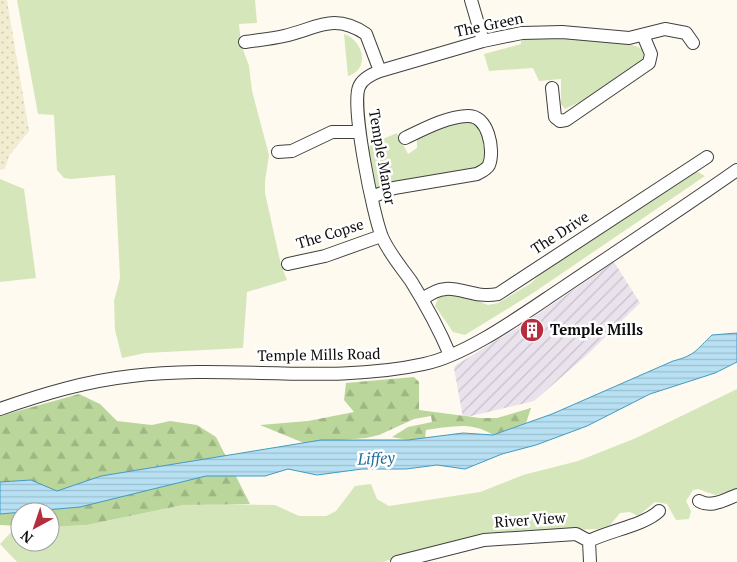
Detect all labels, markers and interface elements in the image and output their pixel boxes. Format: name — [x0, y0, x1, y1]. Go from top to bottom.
street label: The Green — [453, 7, 525, 41]
street label: Temple Manor — [365, 108, 401, 206]
street label: The Drive — [527, 206, 592, 258]
street label: The Copse — [294, 213, 366, 253]
building icon: Temple Mills — [519, 317, 545, 343]
place label: Temple Mills — [550, 319, 643, 339]
street label: Temple Mills Road — [257, 343, 381, 365]
water label: Liffey — [356, 446, 396, 470]
north arrow — [10, 502, 60, 552]
street label: River View — [494, 506, 567, 531]
text: N — [16, 526, 36, 548]

